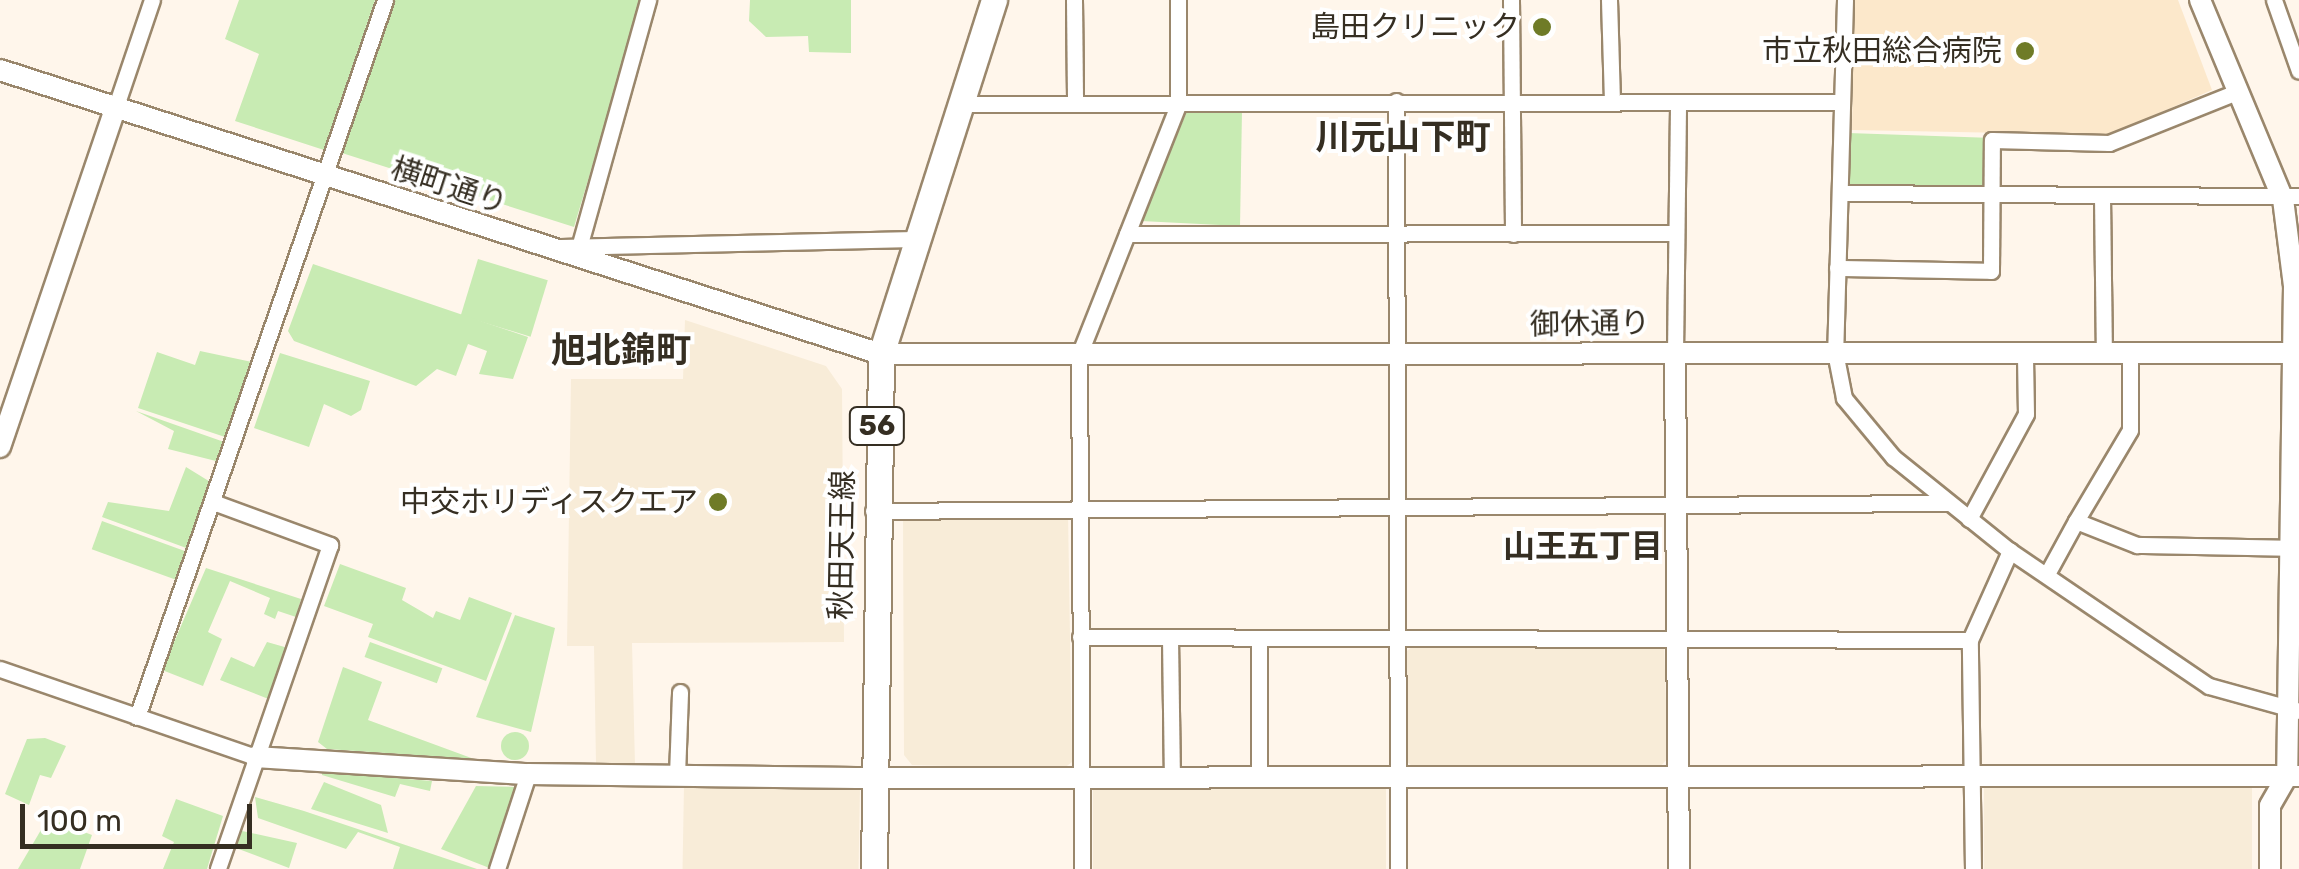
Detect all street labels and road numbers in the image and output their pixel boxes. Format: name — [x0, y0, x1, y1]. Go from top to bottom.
street label: 横町通り — [386, 150, 512, 222]
street label: 御休通り — [1530, 305, 1650, 343]
road number: 56 — [847, 403, 907, 449]
street label: 秋田天王線 — [823, 470, 861, 620]

